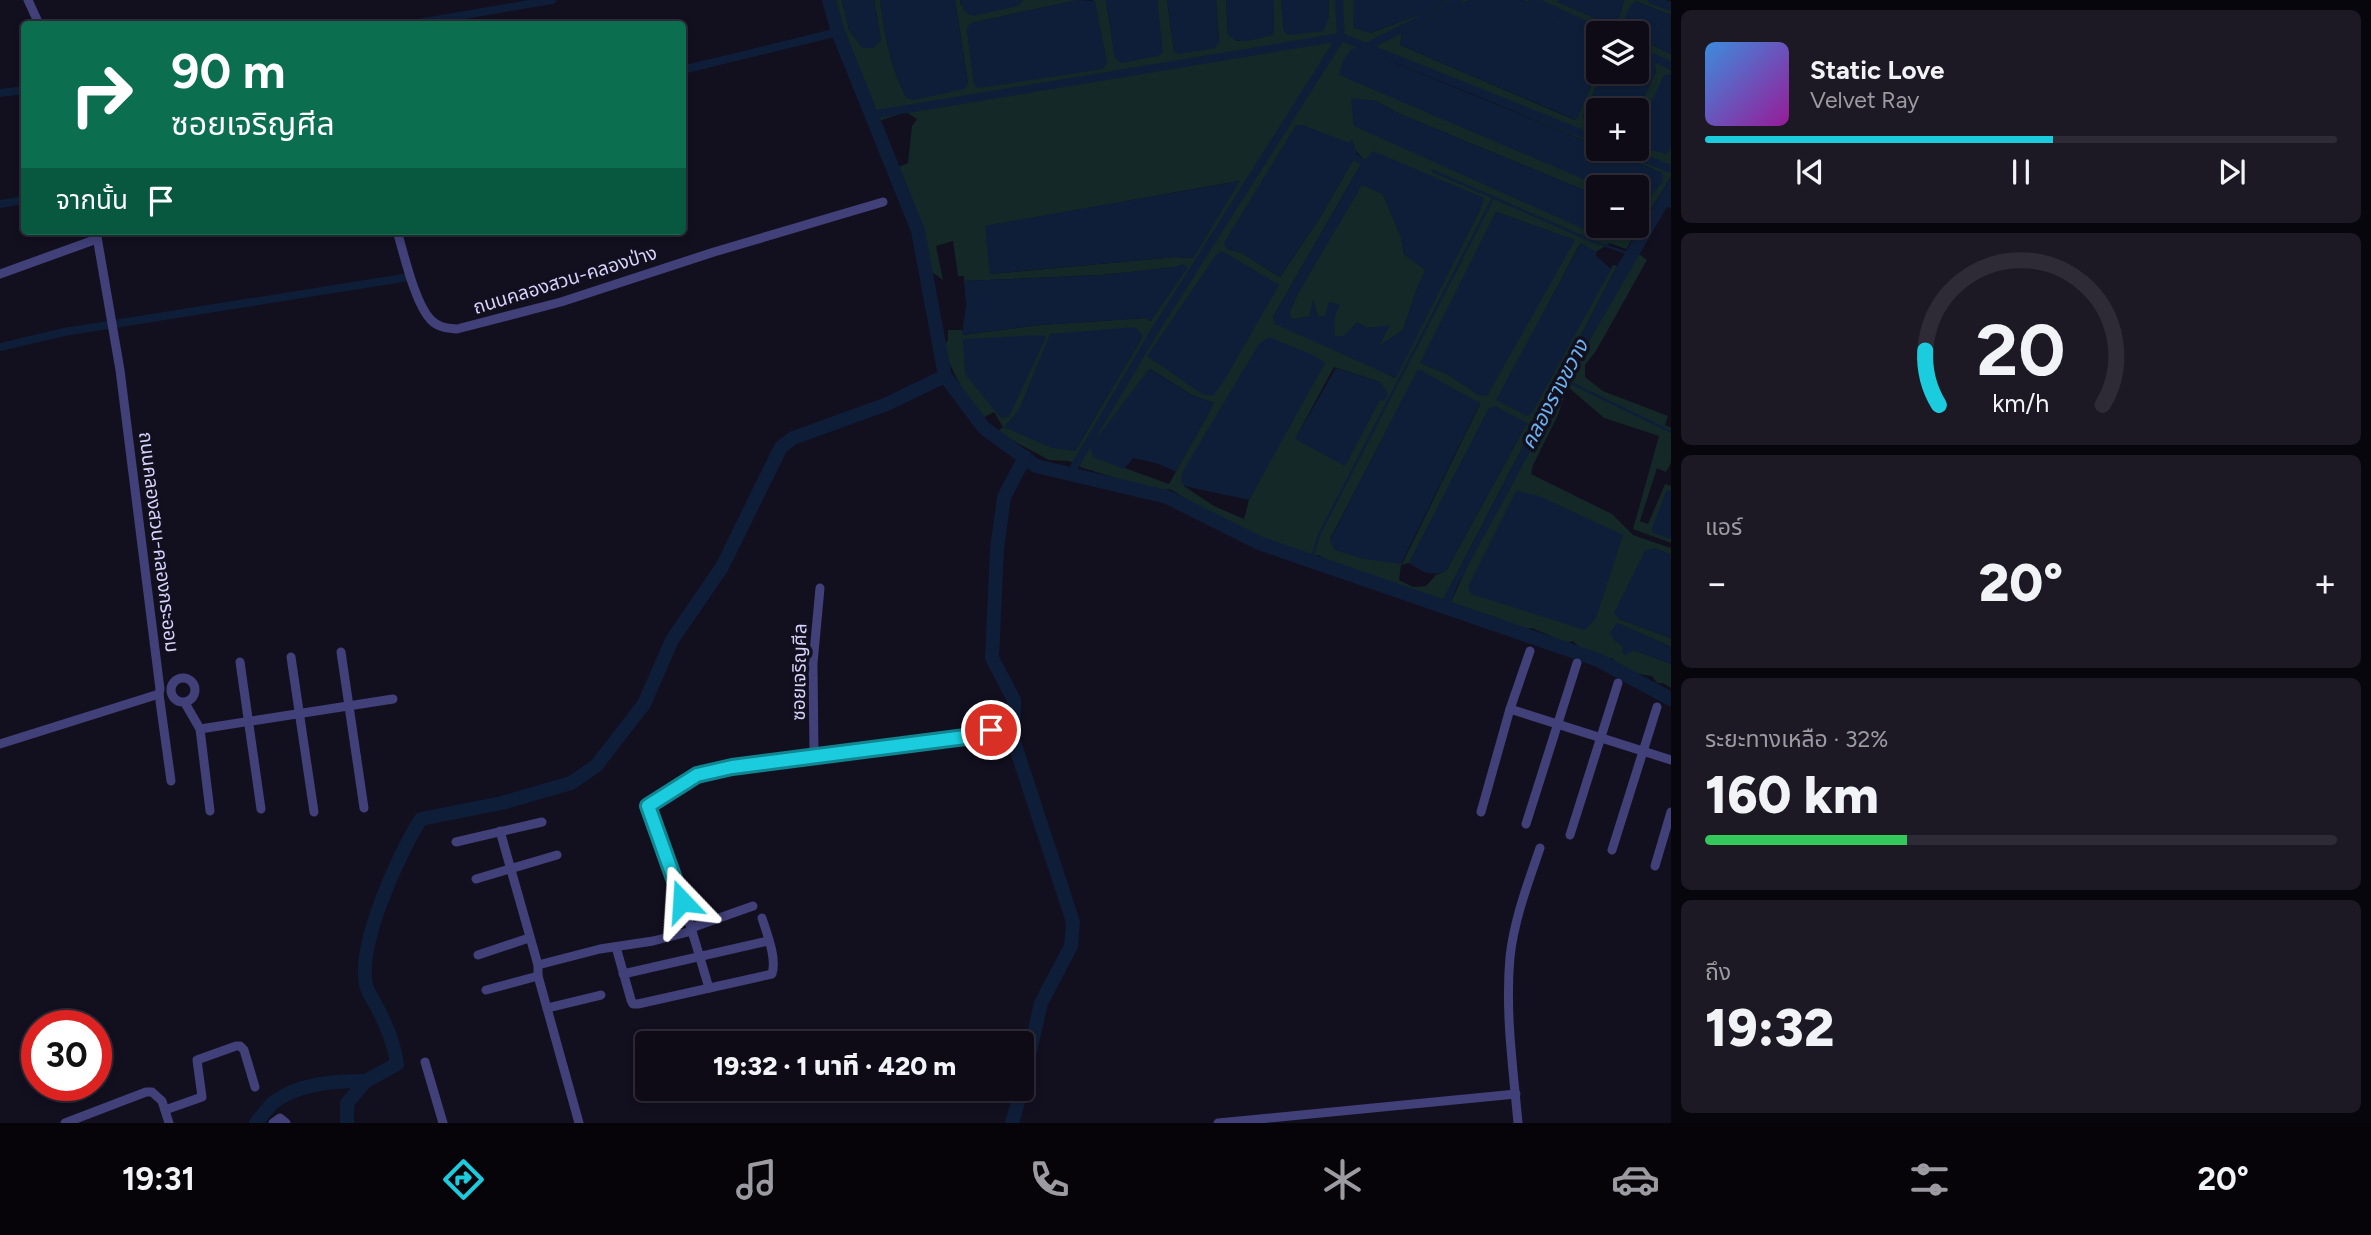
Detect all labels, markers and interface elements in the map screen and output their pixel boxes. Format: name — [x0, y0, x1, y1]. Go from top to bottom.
map controls — [1586, 21, 1649, 238]
button: layers — [1586, 21, 1649, 84]
text: 90 m — [171, 41, 286, 100]
icon: right — [56, 49, 147, 140]
text: Static Love — [1810, 54, 1944, 86]
text: Velvet Ray — [1810, 86, 1919, 114]
button: + — [1586, 98, 1649, 161]
text: ซอยเจริญศีล — [171, 105, 335, 143]
icon: previous — [1791, 153, 1829, 191]
icon: pause — [2002, 153, 2040, 191]
icon: next — [2213, 153, 2251, 191]
button: − — [1586, 175, 1649, 238]
icon: arrive — [142, 182, 180, 220]
text: จากนั้น — [56, 184, 128, 216]
street label: ถนนคลองสวน-คลองป่าง — [470, 241, 660, 319]
text: 20 — [1976, 306, 2066, 393]
water label: คลองรางขวาง — [1515, 334, 1594, 453]
text: km/h — [1992, 388, 2050, 418]
street label: ถนนคลองสวน-คลองกระออม — [134, 430, 184, 654]
text: แอร์ — [1705, 513, 1742, 541]
text: 20° — [1979, 552, 2063, 614]
text: − — [1705, 560, 1729, 606]
text: + — [2313, 560, 2337, 606]
street label: ซอยเจริญศีล — [787, 623, 811, 721]
pin — [961, 700, 1021, 760]
icon: arrive — [972, 711, 1010, 749]
text: ระยะทางเหลือ · 32% — [1705, 725, 1888, 753]
text: 160 km — [1705, 764, 1879, 826]
position arrow — [645, 864, 719, 938]
text: ถึง — [1705, 958, 1731, 986]
text: 19:32 — [1705, 997, 1834, 1059]
speed limit sign: 30 — [21, 1010, 112, 1101]
text: 19:32 · 1 นาที · 420 m — [713, 1050, 956, 1082]
icon: directions — [439, 1155, 488, 1204]
icon: music — [732, 1155, 781, 1204]
icon: phone — [1025, 1155, 1074, 1204]
icon: climate — [1318, 1155, 1367, 1204]
icon: car — [1611, 1155, 1660, 1204]
icon: filters — [1905, 1155, 1954, 1204]
text: 19:31 — [122, 1160, 195, 1198]
text: 20° — [2198, 1160, 2249, 1198]

